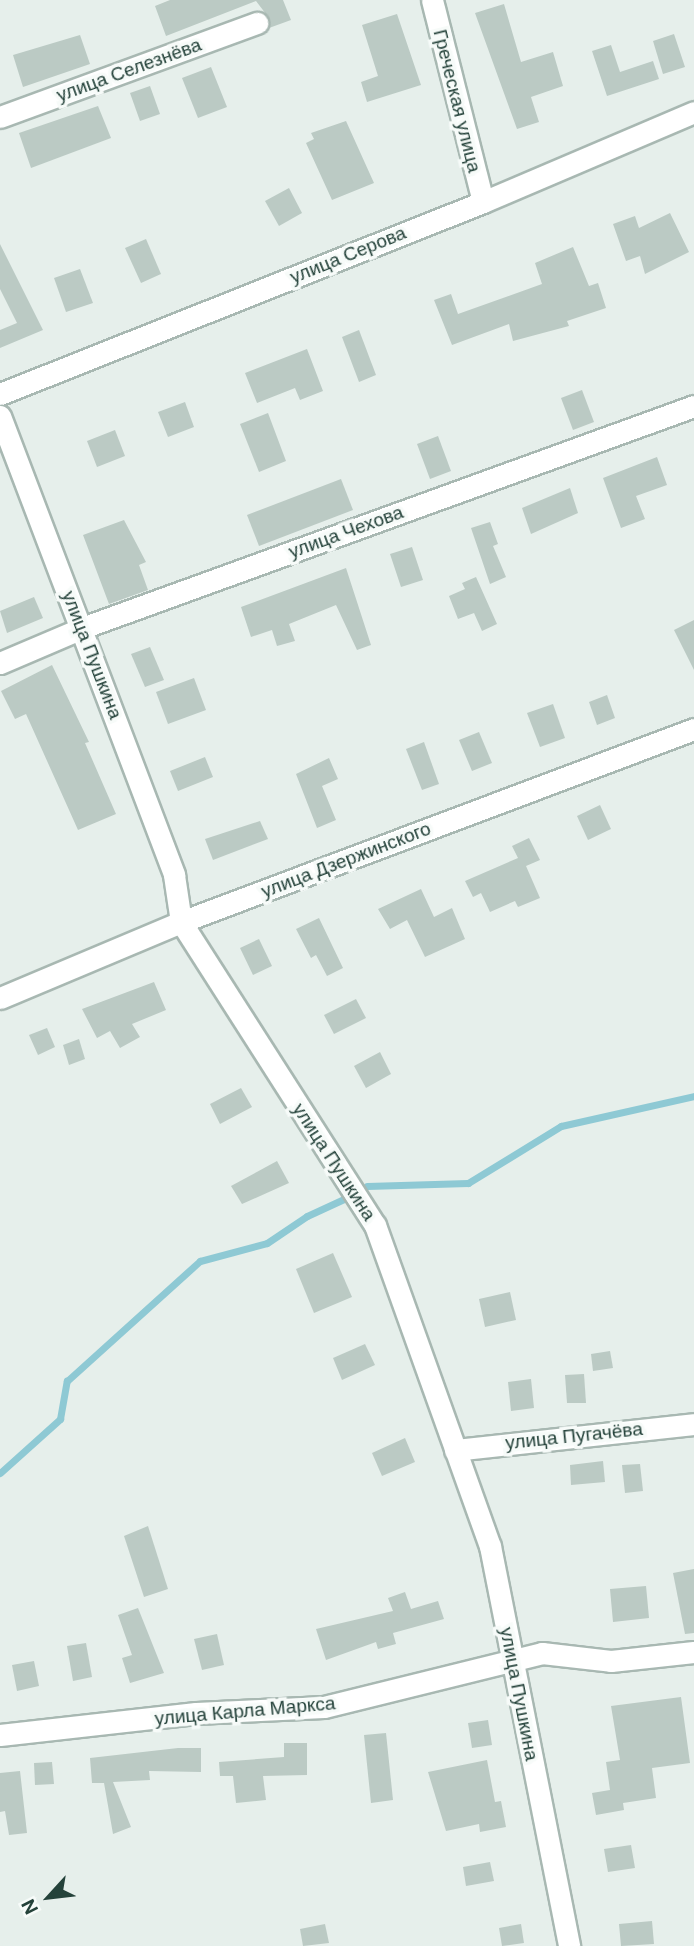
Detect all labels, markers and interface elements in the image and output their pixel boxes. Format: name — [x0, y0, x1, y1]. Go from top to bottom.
street label: Греческая улица — [428, 27, 486, 175]
street label: улица Селезнёва — [53, 33, 205, 107]
street label: улица Серова — [287, 221, 409, 289]
street label: улица Чехова — [286, 501, 406, 563]
street label: улица Пушкина — [57, 588, 127, 722]
street label: улица Дзержинского — [258, 817, 434, 903]
street label: улица Пушкина — [287, 1099, 381, 1225]
street label: улица Пугачёва — [504, 1417, 644, 1455]
street label: улица Пушкина — [495, 1625, 543, 1763]
street label: улица Карла Маркса — [154, 1692, 336, 1730]
north arrow — [14, 1862, 84, 1932]
text: N — [16, 1895, 44, 1919]

